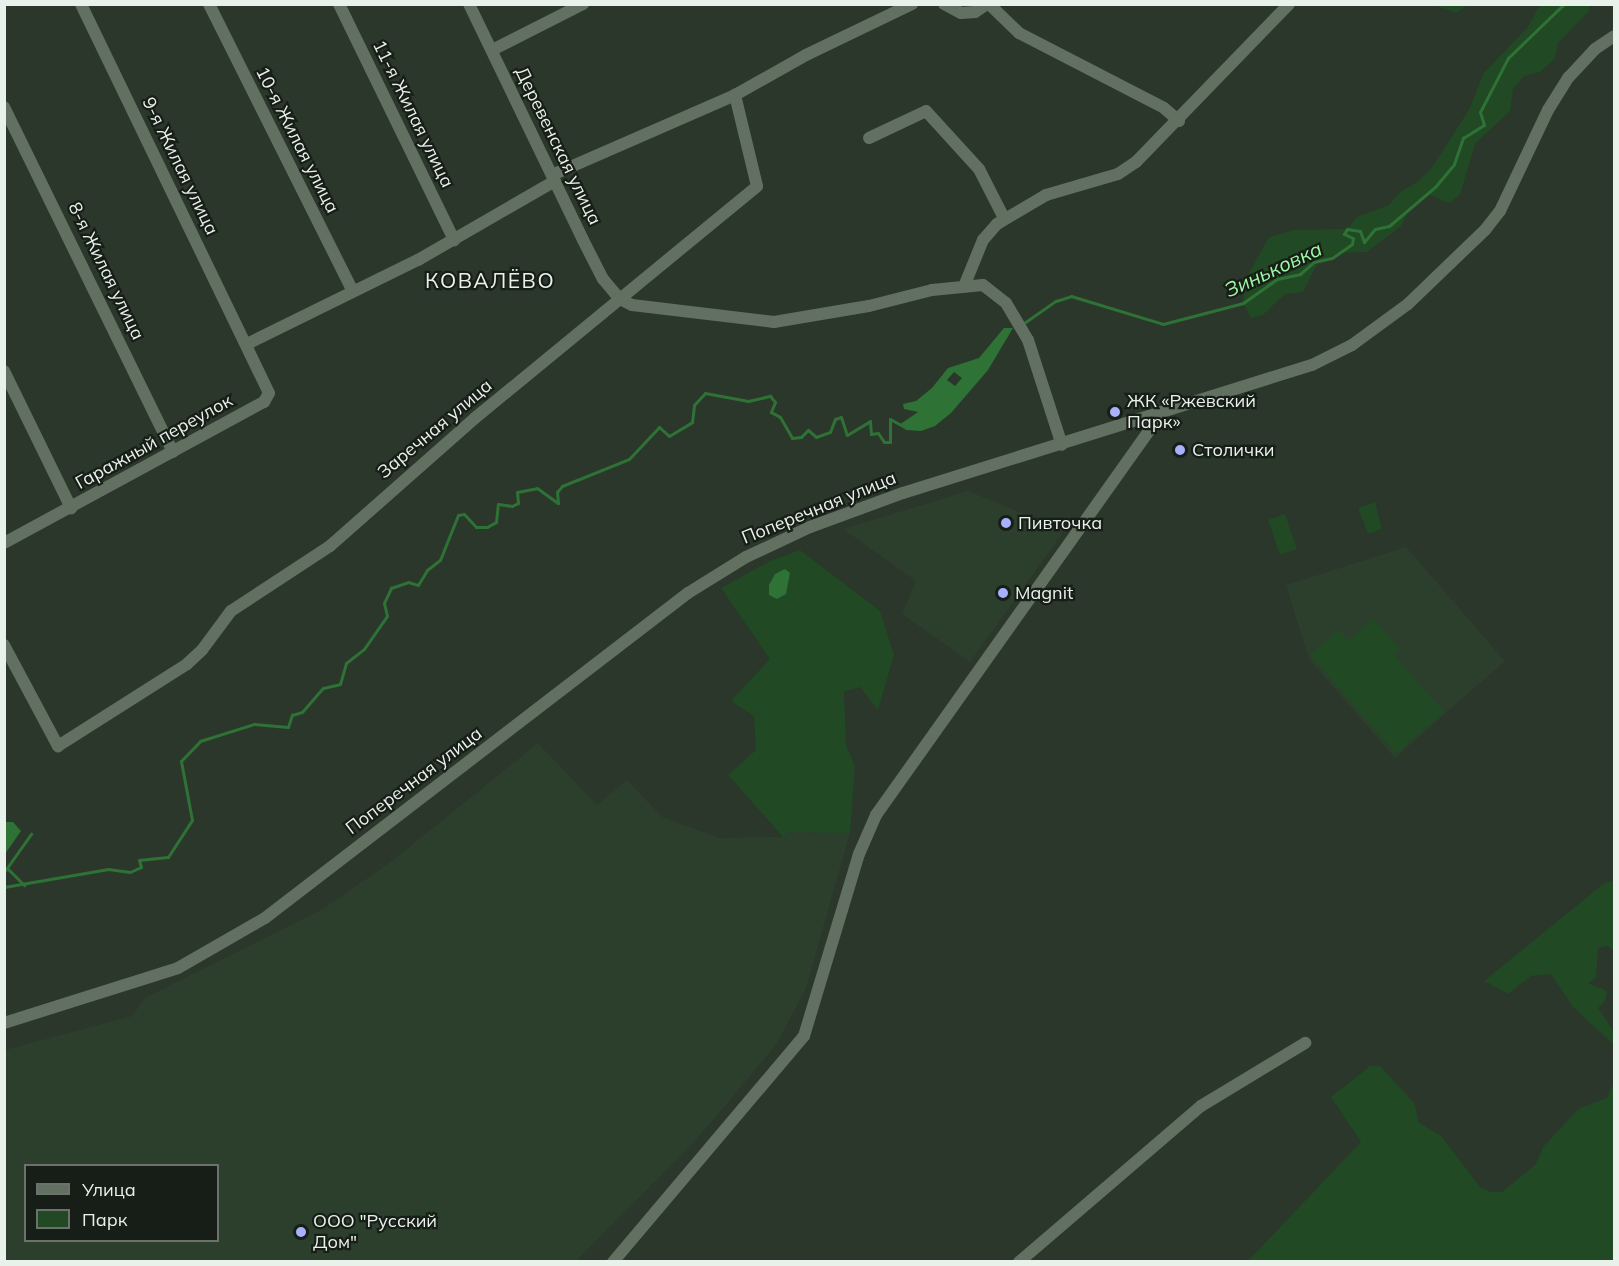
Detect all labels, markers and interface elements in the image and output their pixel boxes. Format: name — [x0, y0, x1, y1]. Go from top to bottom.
street label: 11-я Жилая улица — [368, 37, 458, 191]
street label: 10-я Жилая улица — [251, 63, 343, 217]
street label: Деревенская улица — [510, 64, 606, 228]
street label: 9-я Жилая улица — [137, 94, 223, 238]
street label: 8-я Жилая улица — [63, 199, 149, 343]
water label: Зиньковка — [1221, 236, 1325, 302]
district label: КОВАЛЁВО — [425, 267, 555, 293]
street label: Заречная улица — [373, 375, 497, 483]
street label: Гаражный переулок — [72, 390, 236, 494]
place label: ЖК «Ржевский Парк» — [1127, 391, 1256, 434]
marker: ЖК «Ржевский Парк» — [1108, 405, 1122, 419]
place label: Столички — [1192, 439, 1275, 461]
marker: Столички — [1173, 443, 1187, 457]
street label: Поперечная улица — [739, 467, 899, 549]
place label: Пивточка — [1018, 512, 1102, 534]
marker: Пивточка — [999, 516, 1013, 530]
place label: Magnit — [1015, 582, 1073, 604]
marker: Magnit — [996, 586, 1010, 600]
street label: Поперечная улица — [342, 723, 486, 839]
legend — [24, 1164, 219, 1242]
text: Улица — [82, 1178, 136, 1201]
text: Парк — [82, 1208, 127, 1231]
place label: ООО "Русский Дом" — [313, 1211, 437, 1254]
marker: ООО "Русский Дом" — [294, 1225, 308, 1239]

